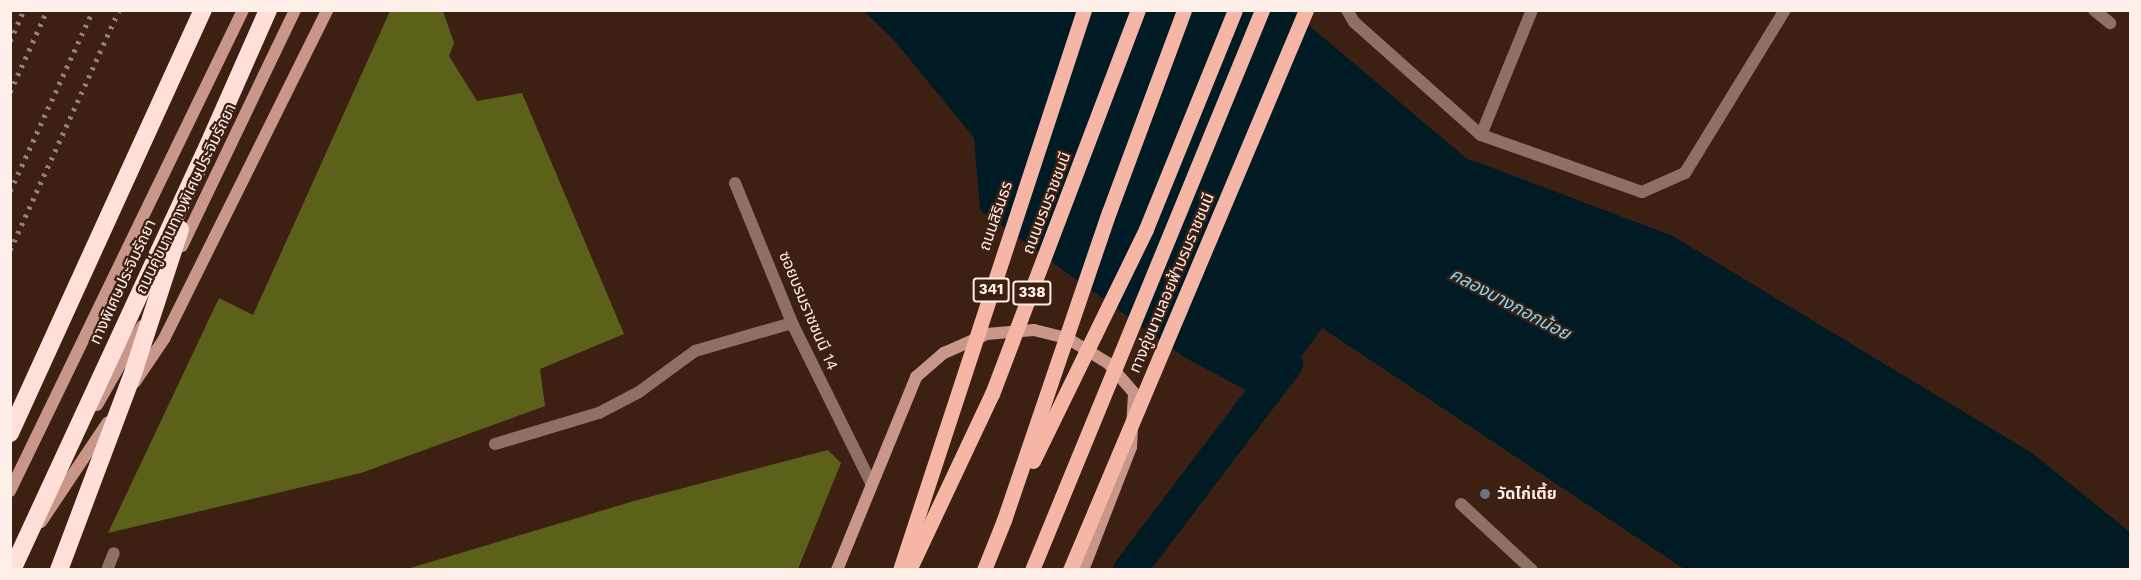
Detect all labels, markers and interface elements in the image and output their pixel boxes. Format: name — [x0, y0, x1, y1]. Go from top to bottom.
street label: ถนนคู่ขนานทางพิเศษประจิมรัถยา — [131, 101, 241, 297]
street label: ถนนบรมราชชนนี — [1019, 149, 1075, 257]
street label: ถนนสิรินธร — [975, 179, 1017, 253]
street label: ทางคู่ขนานลอยฟ้าบรมราชชนนี — [1125, 190, 1219, 376]
street label: ทางพิเศษประจิมรัถยา — [86, 217, 160, 347]
street label: ซอยบรมราชชนนี 14 — [774, 248, 842, 374]
water label: คลองบางกอกน้อย — [1446, 263, 1574, 345]
road number: 341 — [972, 278, 1010, 302]
road number: 338 — [1011, 281, 1053, 305]
place label: วัดไก่เตี้ย — [1497, 484, 1557, 504]
marker: วัดไก่เตี้ย — [1478, 487, 1492, 501]

